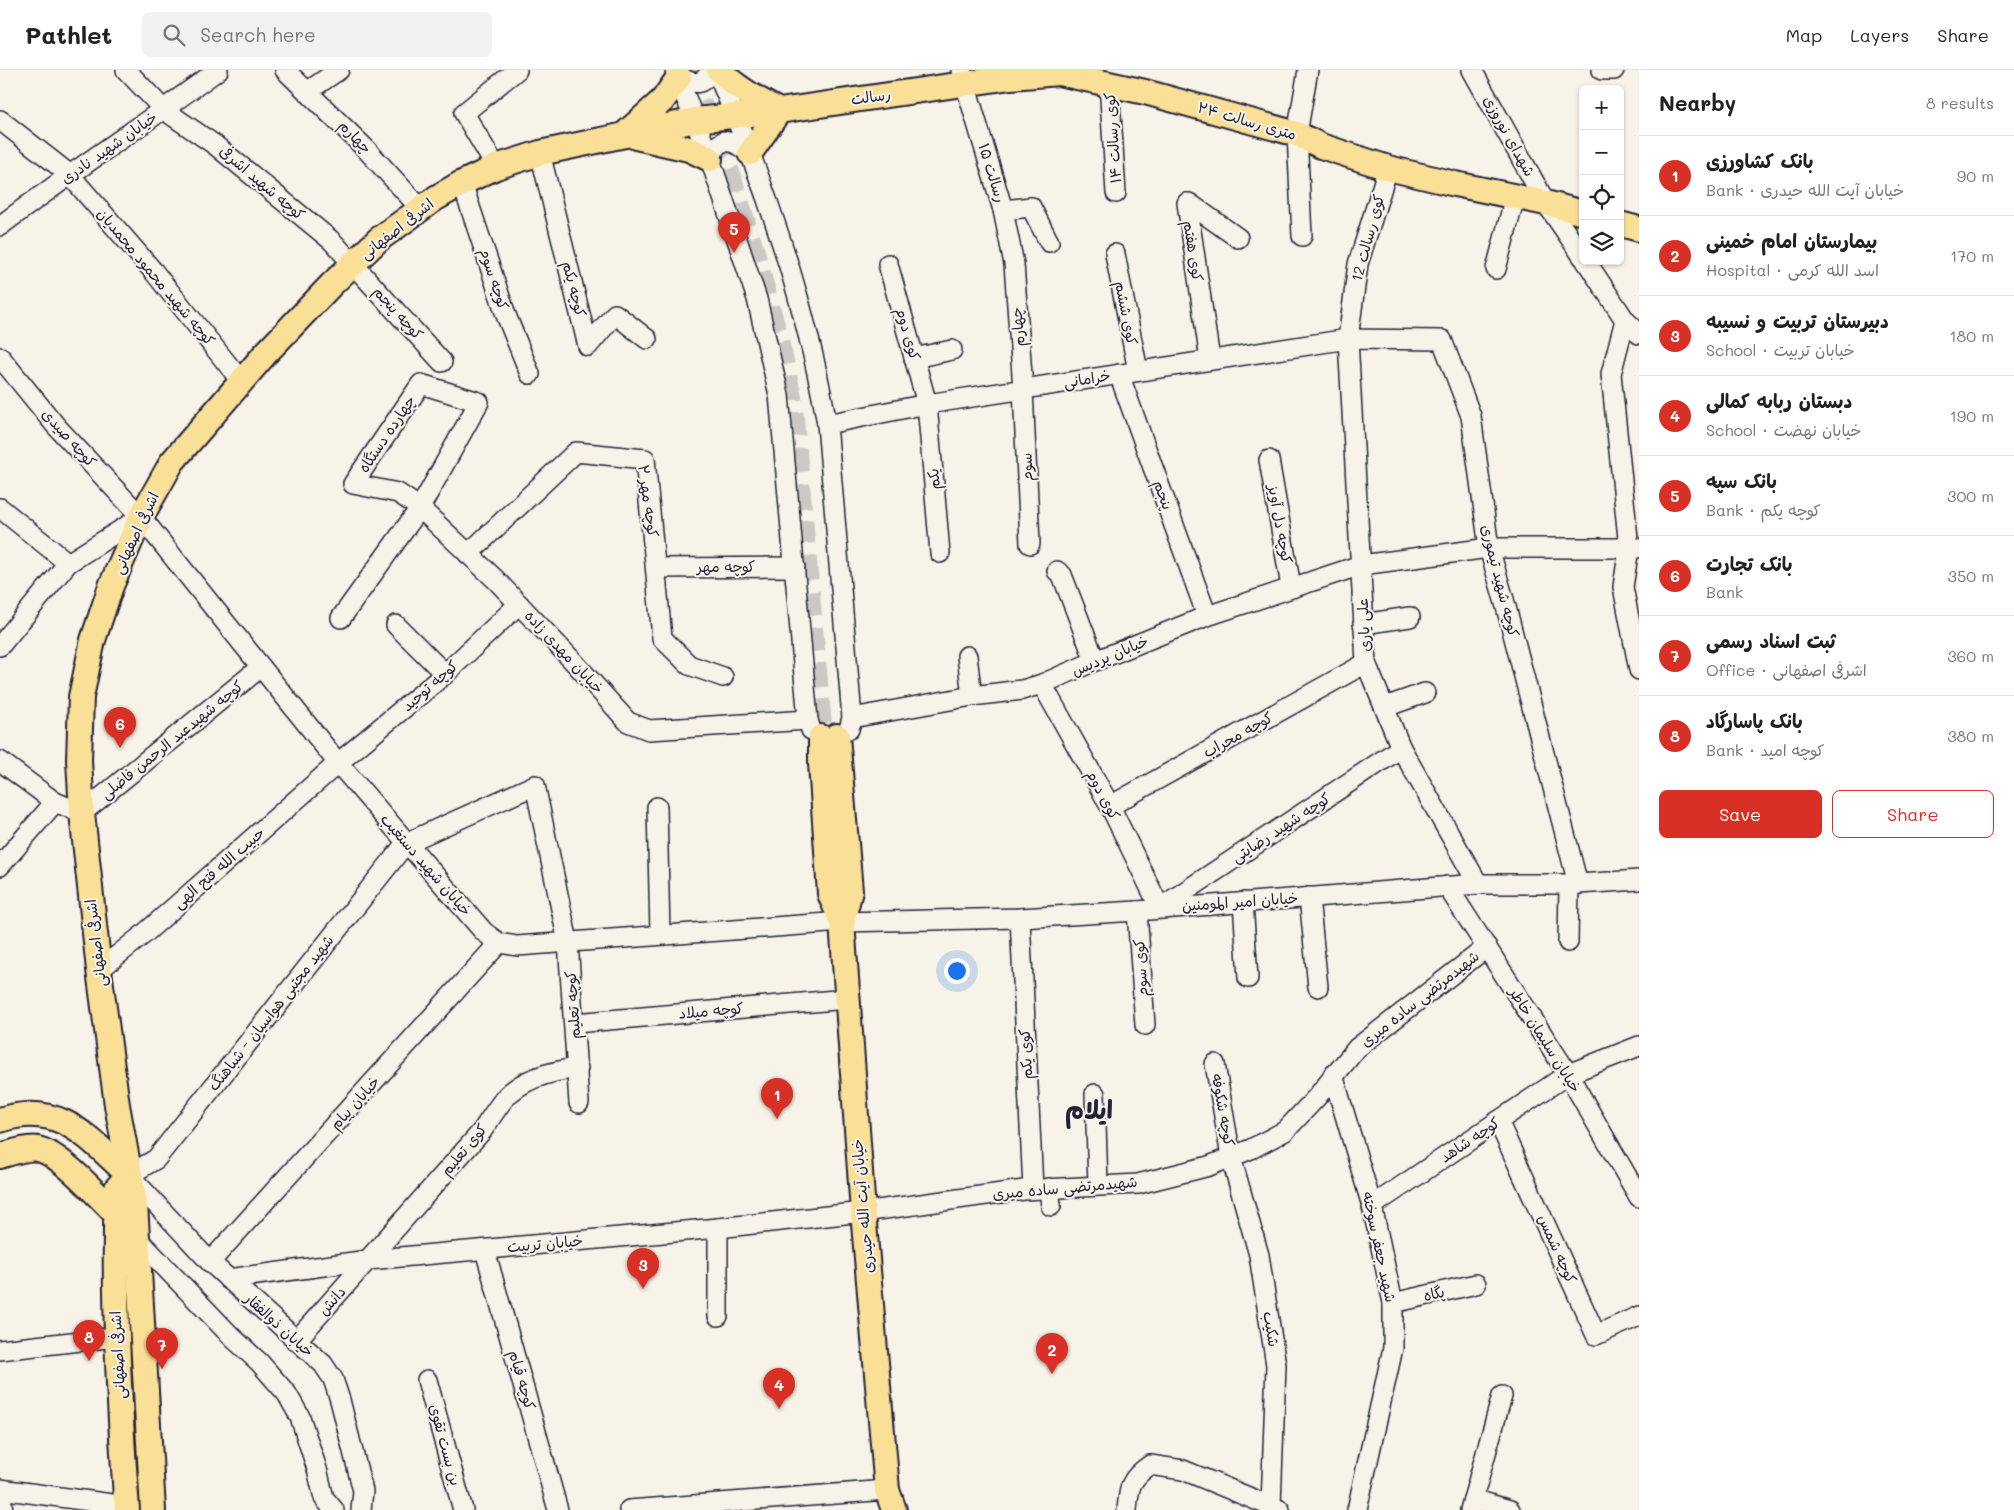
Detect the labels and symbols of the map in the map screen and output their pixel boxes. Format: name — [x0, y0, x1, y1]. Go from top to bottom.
street label: رسالت — [850, 83, 892, 109]
street label: کوی رسالت ۱۴ — [1099, 92, 1125, 184]
street label: شهدای نوروزی — [1479, 92, 1540, 179]
street label: ۲۴ متری رسالت — [1195, 96, 1299, 144]
street label: خیابان شهید نادری — [56, 107, 161, 188]
street label: چهارم — [333, 115, 377, 159]
street label: کوچه شهید اشرفی — [215, 141, 310, 225]
street label: رسالت ۱۵ — [974, 141, 1011, 205]
street label: کوی رسالت 12 — [1346, 192, 1388, 284]
street label: اشرفی اصفهانی — [355, 193, 438, 264]
street label: کوچه شهید محمود محمدیان — [93, 203, 220, 350]
pin: 5 — [718, 212, 750, 253]
street label: کوی هفتم — [1176, 219, 1209, 283]
street label: کوچه سوم — [473, 245, 514, 313]
street label: کوچه یکم — [556, 259, 592, 319]
street label: کوی ششم — [1108, 279, 1143, 347]
street label: کوچه پنجم — [367, 281, 428, 345]
street label: کوی دوم — [889, 305, 926, 363]
street label: چهارم — [1005, 306, 1031, 348]
street label: خرامانی — [1062, 364, 1112, 393]
street label: چهارده دستگاه — [353, 391, 420, 477]
street label: کوچه صیدی — [37, 404, 101, 472]
street label: سوم — [1016, 452, 1039, 482]
street label: کوچه مهر ۲ — [633, 463, 664, 539]
street label: یکم — [922, 467, 947, 491]
street label: پنجم — [1147, 477, 1178, 513]
street label: کوچه دل آویز — [1263, 481, 1298, 565]
street label: اشرفی اصفهانی — [107, 488, 164, 577]
street label: کوچه شهید تیموری — [1476, 522, 1525, 639]
street label: کوچه مهر — [695, 556, 755, 577]
street label: علی یاری — [1352, 598, 1375, 652]
street label: خیابان مهدی زاده — [521, 605, 609, 697]
street label: خیابان پردیس — [1068, 630, 1151, 681]
street label: کوچه توحید — [397, 655, 462, 716]
street label: کوچه شهیدعبد الرحمن فاضلی — [96, 675, 248, 804]
pin: 6 — [104, 707, 136, 748]
street label: کوچه محراب — [1199, 707, 1277, 762]
street label: کوی دوم — [1080, 766, 1125, 824]
street label: کوچه شهید رضایتی — [1227, 788, 1334, 868]
street label: خیابان شهید دستغیب — [377, 809, 477, 920]
street label: حبیب الله فتح الهی — [168, 822, 269, 913]
street label: خیابان امیر المومنین — [1181, 887, 1299, 915]
street label: اشرفی اصفهانی — [80, 898, 111, 988]
street label: شهید مجتبی هواسیان - شباهنگ — [203, 930, 338, 1095]
street label: کوی سوم — [1128, 938, 1155, 998]
street label: شهیدمرتضی ساده میری — [1356, 946, 1483, 1052]
your location — [944, 958, 970, 984]
street label: کوچه تعلیم — [560, 970, 587, 1040]
street label: خیابان سلیمان خاطر — [1504, 981, 1586, 1096]
street label: کوچه میلاد — [678, 997, 744, 1024]
street label: کوی یکم — [1014, 1028, 1039, 1080]
street label: خیابان پیام — [325, 1071, 385, 1135]
street label: کوچه شکوفه — [1207, 1072, 1240, 1148]
pin: 1 — [761, 1078, 793, 1119]
district label: ایلام — [1065, 1093, 1113, 1129]
street label: کوچه شاهد — [1436, 1112, 1504, 1167]
street label: کوی تعلیم — [436, 1119, 493, 1182]
street label: خیابان آیت الله حیدری — [846, 1138, 878, 1274]
street label: شهیدمرتضی ساده میری — [992, 1171, 1138, 1204]
street label: شهید جعفر سوخته — [1358, 1190, 1401, 1304]
street label: کوچه شمس — [1533, 1211, 1582, 1287]
street label: خیابان تربیت — [506, 1230, 584, 1256]
pin: 3 — [627, 1248, 659, 1289]
street label: دانش — [313, 1281, 349, 1319]
street label: پگاه — [1421, 1281, 1447, 1306]
street label: خیابان ذوالفقار — [240, 1287, 319, 1361]
street label: اشرفی اصفهانی — [105, 1310, 130, 1400]
street label: شکیب — [1259, 1310, 1285, 1348]
pin: 8 — [73, 1320, 105, 1361]
pin: 7 — [146, 1328, 178, 1369]
pin: 2 — [1036, 1333, 1068, 1374]
street label: کوچه قیام — [503, 1348, 541, 1412]
pin: 4 — [763, 1368, 795, 1409]
street label: بن بست تقوی — [425, 1402, 466, 1488]

